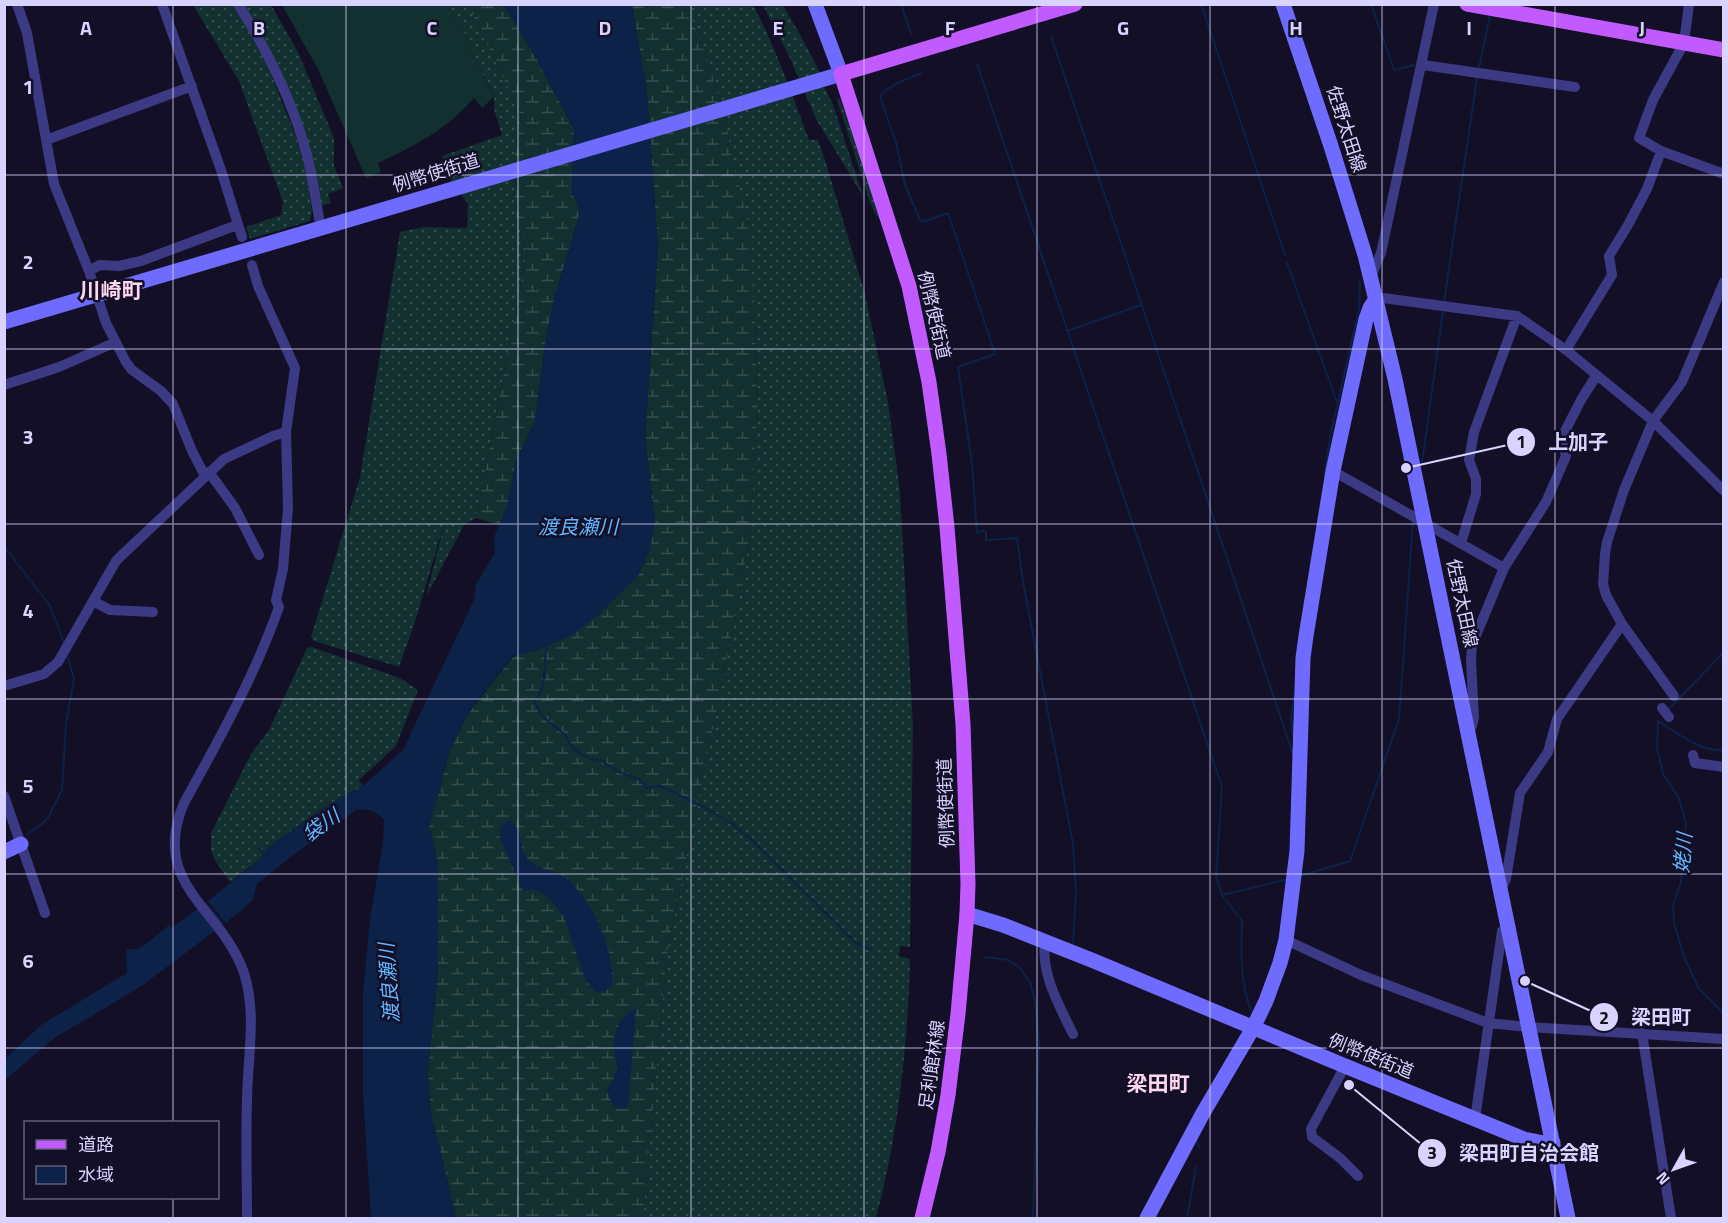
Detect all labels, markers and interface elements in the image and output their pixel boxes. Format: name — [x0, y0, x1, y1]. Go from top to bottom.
text: A — [80, 12, 92, 43]
text: B — [253, 12, 265, 43]
text: C — [427, 12, 438, 43]
text: D — [599, 12, 611, 43]
text: E — [772, 12, 784, 43]
text: F — [945, 12, 956, 43]
text: G — [1117, 12, 1129, 43]
text: H — [1289, 12, 1303, 43]
text: I — [1466, 12, 1472, 43]
text: J — [1639, 12, 1645, 43]
text: 1 — [22, 71, 34, 102]
street label: 佐野太田線 — [1320, 82, 1373, 176]
street label: 例幣使街道 — [389, 146, 483, 199]
text: 2 — [22, 246, 34, 277]
street label: 例幣使街道 — [911, 268, 958, 362]
district label: 川崎町 — [80, 274, 143, 306]
text: 3 — [22, 421, 34, 452]
callout: 上加子 — [1506, 423, 1620, 461]
text: 上加子 — [1548, 426, 1608, 457]
text: 1 — [1516, 428, 1526, 455]
water label: 渡良瀬川 — [538, 511, 620, 542]
street label: 佐野太田線 — [1440, 556, 1485, 650]
text: 4 — [22, 595, 34, 626]
street label: 例幣使街道 — [930, 758, 961, 848]
text: 5 — [22, 770, 34, 801]
water label: 袋川 — [295, 799, 348, 849]
water label: 姥川 — [1665, 830, 1700, 874]
water label: 渡良瀬川 — [370, 940, 407, 1024]
text: 6 — [22, 945, 34, 976]
callout: 梁田町 — [1589, 998, 1703, 1036]
text: 梁田町 — [1631, 1001, 1691, 1032]
text: 2 — [1599, 1004, 1609, 1031]
street label: 足利館林線 — [912, 1018, 951, 1111]
street label: 例幣使街道 — [1324, 1026, 1418, 1085]
district label: 梁田町 — [1127, 1067, 1190, 1099]
legend — [24, 1121, 219, 1199]
text: 道路 — [78, 1131, 114, 1158]
callout: 梁田町自治会館 — [1417, 1134, 1611, 1172]
text: 梁田町自治会館 — [1459, 1137, 1599, 1168]
text: 3 — [1427, 1139, 1437, 1166]
north arrow — [1644, 1139, 1704, 1199]
text: 水域 — [78, 1161, 114, 1188]
text: N — [1650, 1167, 1675, 1191]

